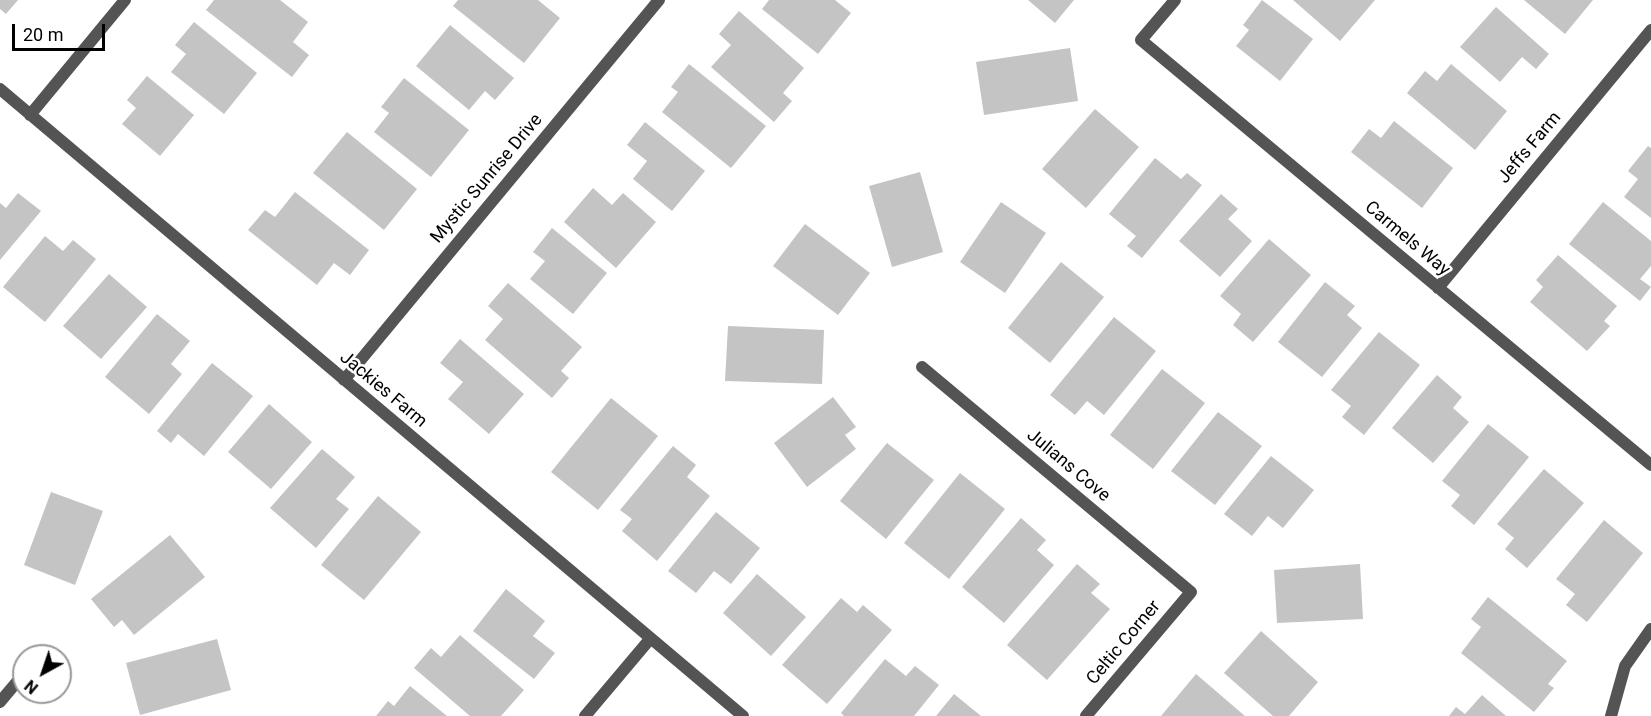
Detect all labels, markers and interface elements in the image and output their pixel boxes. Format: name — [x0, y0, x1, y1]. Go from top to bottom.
scale bar — [15, 12, 108, 50]
text: 20 m — [23, 24, 63, 45]
street label: Jeffs Farm — [1494, 108, 1566, 188]
street label: Mystic Sunrise Drive — [427, 110, 547, 248]
street label: Carmels Way — [1360, 197, 1454, 281]
street label: Jackies Farm — [335, 347, 431, 433]
street label: Julians Cove — [1022, 425, 1114, 507]
street label: Celtic Corner — [1082, 596, 1166, 690]
north arrow — [12, 644, 72, 704]
text: N — [21, 676, 42, 698]

